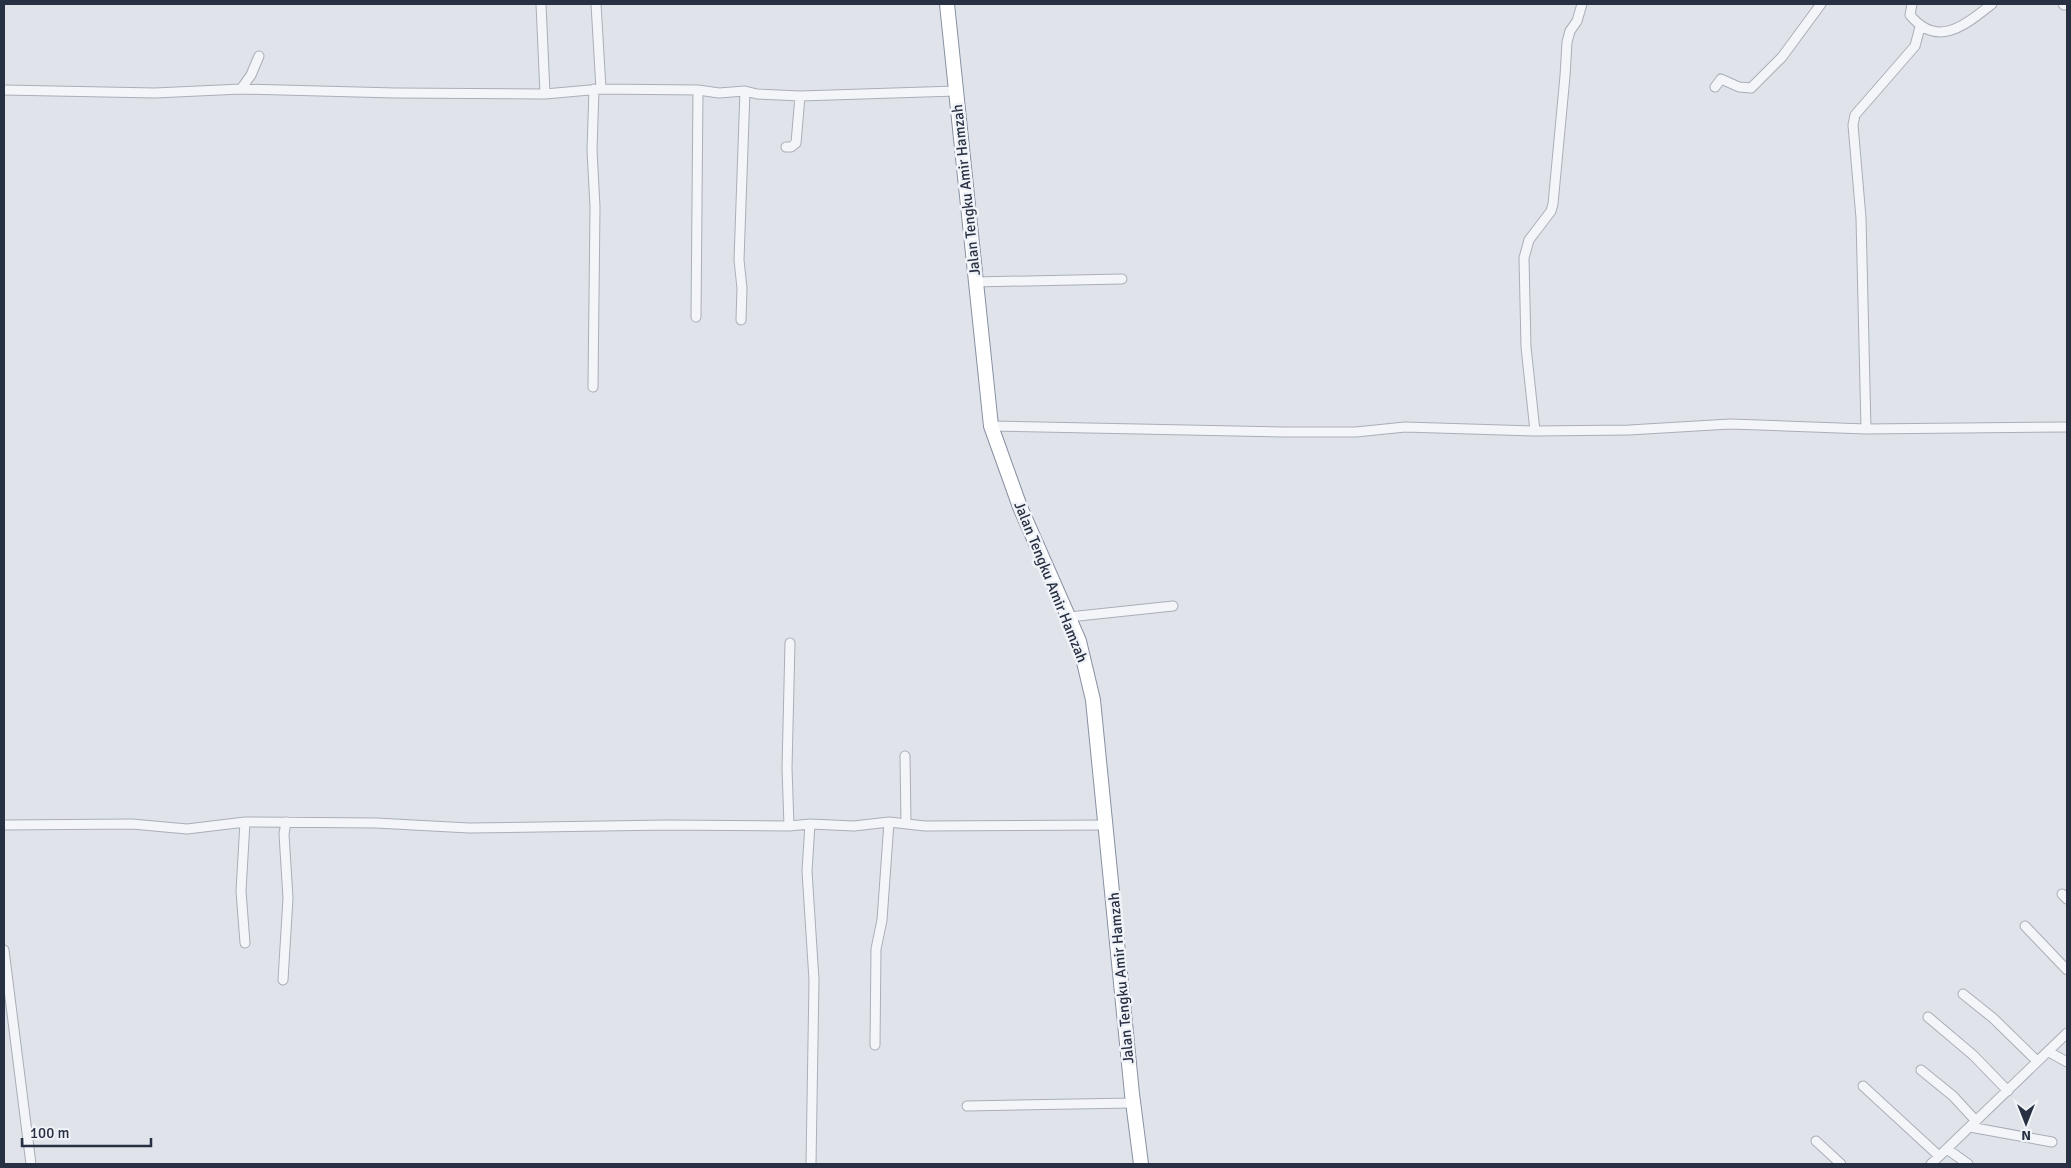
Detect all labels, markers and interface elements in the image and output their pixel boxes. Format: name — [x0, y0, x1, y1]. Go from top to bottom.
street label: Jalan Tengku Amir Hamzah — [948, 103, 984, 277]
street label: Jalan Tengku Amir Hamzah — [1010, 499, 1092, 665]
street label: Jalan Tengku Amir Hamzah — [1105, 891, 1137, 1065]
north arrow — [2001, 1098, 2051, 1148]
scale bar — [22, 1116, 151, 1148]
text: 100 m — [30, 1124, 70, 1142]
text: N — [2021, 1127, 2031, 1144]

